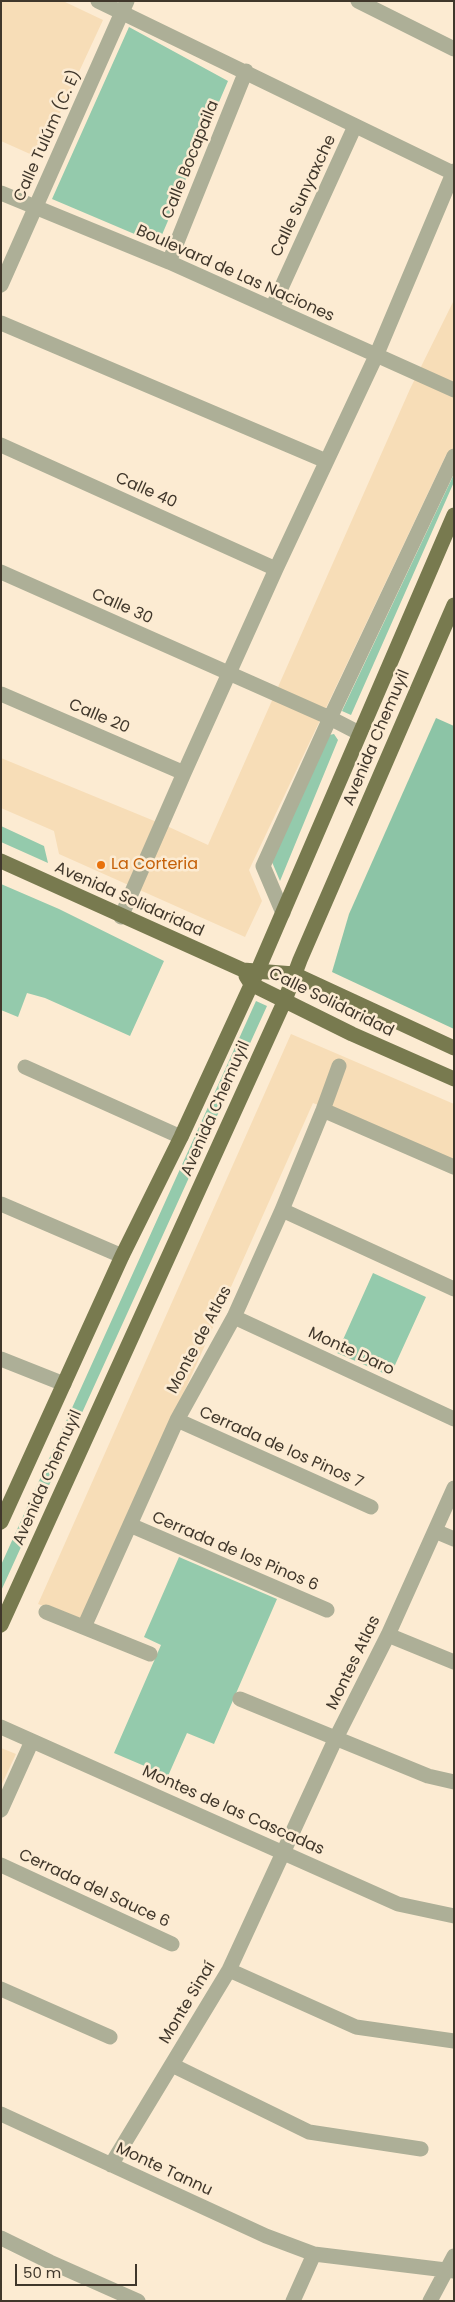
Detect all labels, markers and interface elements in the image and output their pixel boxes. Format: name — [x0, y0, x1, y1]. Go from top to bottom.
street label: Calle Tulúm (C. E) — [10, 67, 86, 205]
street label: Calle Bocapaila — [158, 98, 224, 222]
street label: Calle Sunyaxche — [267, 132, 341, 260]
street label: Boulevard de Las Naciones — [133, 222, 337, 326]
street label: Calle 40 — [112, 469, 180, 513]
street label: Calle 30 — [89, 585, 155, 629]
street label: Avenida Chemuyil — [340, 667, 414, 809]
street label: Calle 20 — [66, 696, 132, 738]
place label: La Corteria — [111, 855, 198, 875]
street label: Avenida Solidaridad — [51, 858, 207, 942]
marker: La Corteria — [95, 859, 107, 871]
street label: Calle Solidaridad — [265, 964, 397, 1042]
street label: Avenida Chemuyil — [178, 1038, 254, 1180]
street label: Monte de Atlas — [164, 1283, 236, 1397]
street label: Monte Daro — [305, 1324, 397, 1380]
street label: Cerrada de los Pinos 7 — [196, 1403, 366, 1493]
street label: Avenida Chemuyil — [10, 1407, 86, 1549]
street label: Cerrada de los Pinos 6 — [149, 1508, 321, 1596]
street label: Montes Atlas — [323, 1613, 385, 1713]
street label: Montes de las Cascadas — [139, 1762, 327, 1860]
street label: Cerrada del Sauce 6 — [15, 1846, 173, 1932]
street label: Monte Sinaí — [156, 1958, 220, 2048]
street label: Monte Tannu — [113, 2139, 215, 2201]
scale bar — [18, 2254, 140, 2286]
text: 50 m — [23, 2262, 61, 2283]

